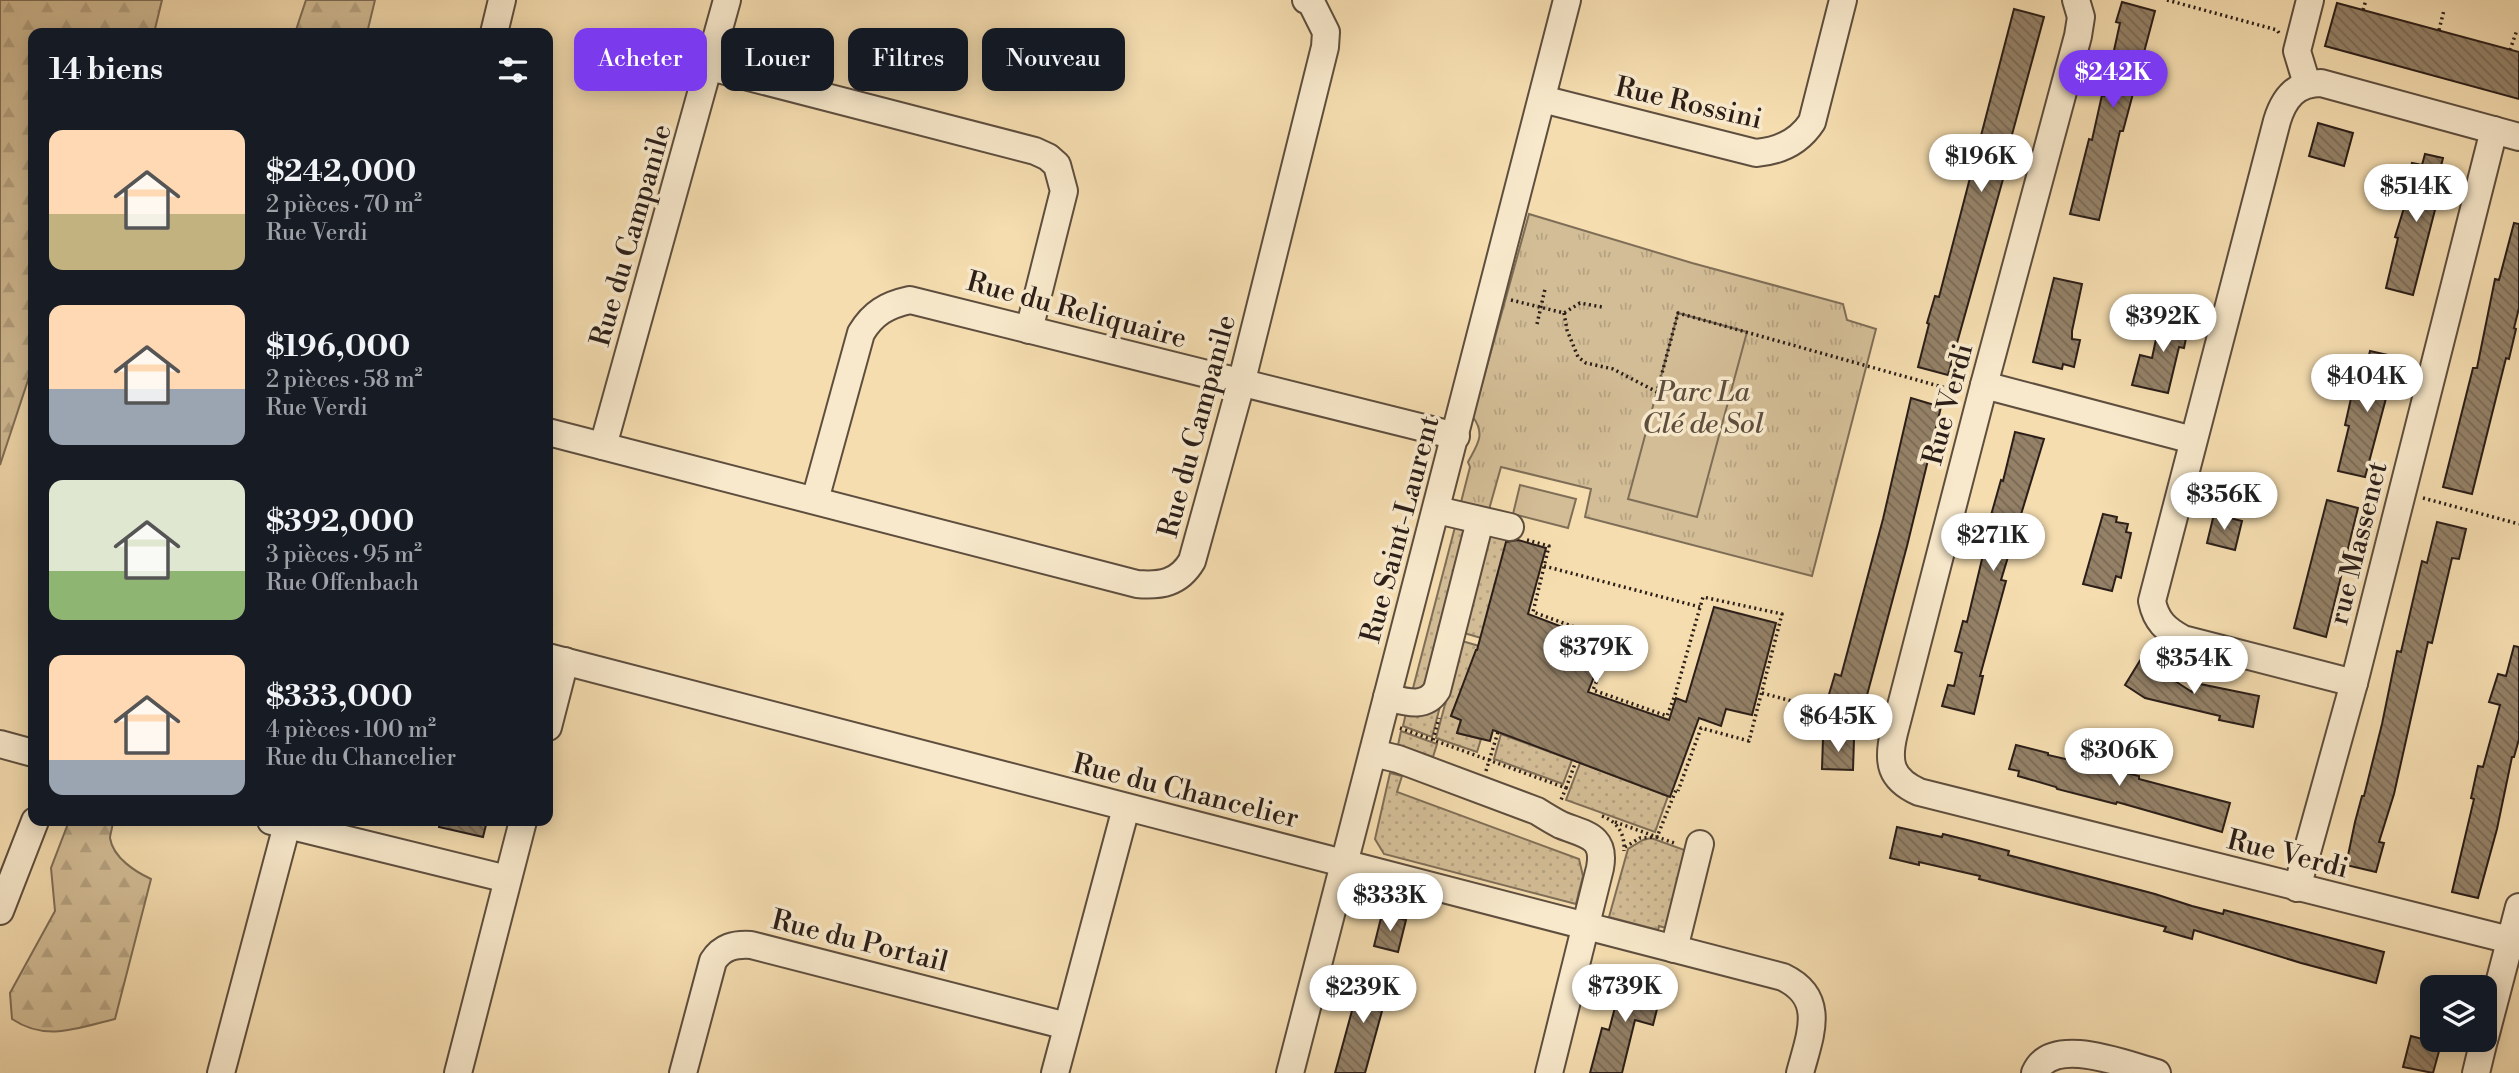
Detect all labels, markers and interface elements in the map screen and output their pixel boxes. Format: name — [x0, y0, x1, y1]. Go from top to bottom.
chip: Acheter — [574, 28, 707, 91]
chip: Louer — [721, 28, 834, 91]
chip: Filtres — [848, 28, 968, 91]
chip: Nouveau — [982, 28, 1125, 91]
pin: $242K — [2064, 50, 2162, 110]
text: 14 biens — [49, 51, 163, 89]
icon: filters — [494, 51, 532, 89]
text: $242K — [2075, 59, 2151, 87]
street label: Rue Rossini — [1612, 70, 1766, 137]
street label: Rue du Campanile — [583, 120, 680, 350]
pin: $196K — [1932, 134, 2030, 194]
text: $196K — [1945, 143, 2017, 171]
text: $242,000 — [266, 153, 416, 191]
icon: home — [105, 158, 189, 242]
pin: $514K — [2367, 164, 2465, 224]
text: $514K — [2380, 173, 2452, 201]
text: 2 pièces · 70 m² — [266, 191, 422, 219]
text: Rue Verdi — [266, 219, 368, 247]
street label: Rue du Reliquaire — [963, 264, 1190, 357]
pin: $392K — [2114, 294, 2212, 354]
text: $392K — [2125, 303, 2201, 331]
street label: Rue du Campanile — [1151, 311, 1244, 542]
text: $196,000 — [266, 328, 410, 366]
icon: home — [105, 333, 189, 417]
street label: Rue Verdi — [1915, 340, 1981, 469]
pin: $404K — [2318, 354, 2416, 414]
text: $404K — [2327, 363, 2407, 391]
text: 2 pièces · 58 m² — [266, 366, 423, 394]
park label: Parc La Clé de Sol — [1642, 375, 1764, 442]
text: Rue Verdi — [266, 394, 368, 422]
street label: Rue Saint-Laurent — [1353, 412, 1448, 647]
street label: rue Massenet — [2321, 458, 2396, 629]
pin: $356K — [2175, 472, 2273, 532]
text: $356K — [2187, 481, 2261, 509]
text: $392,000 — [266, 503, 414, 541]
icon: home — [105, 508, 189, 592]
pin: $271K — [1944, 514, 2042, 573]
text: $271K — [1957, 522, 2029, 550]
text: 3 pièces · 95 m² — [266, 541, 422, 569]
text: Rue Offenbach — [266, 569, 419, 597]
pin: $379K — [1547, 626, 1645, 685]
text: $379K — [1559, 634, 1633, 662]
pin: $354K — [2145, 636, 2243, 696]
text: $354K — [2156, 645, 2232, 673]
text: $333,000 — [266, 678, 413, 716]
icon: home — [105, 683, 189, 767]
pin: $645K — [1789, 694, 1887, 754]
text: $645K — [1800, 703, 1876, 731]
text: 4 pièces · 100 m² — [266, 716, 436, 744]
pin: $306K — [2070, 728, 2168, 788]
text: $306K — [2080, 737, 2158, 765]
text: Rue du Chancelier — [266, 744, 456, 772]
street label: Rue du Chancelier — [1069, 746, 1302, 836]
street label: Rue Verdi — [2223, 822, 2352, 886]
pin: $333K — [1341, 874, 1439, 933]
text: $333K — [1353, 882, 1427, 910]
street label: Rue du Portail — [768, 903, 952, 980]
pin: $739K — [1576, 964, 1674, 1024]
pin: $239K — [1314, 965, 1412, 1025]
text: $739K — [1588, 973, 1662, 1001]
text: $239K — [1325, 974, 1401, 1002]
map controls — [2420, 975, 2497, 1052]
button: layers — [2420, 975, 2497, 1052]

